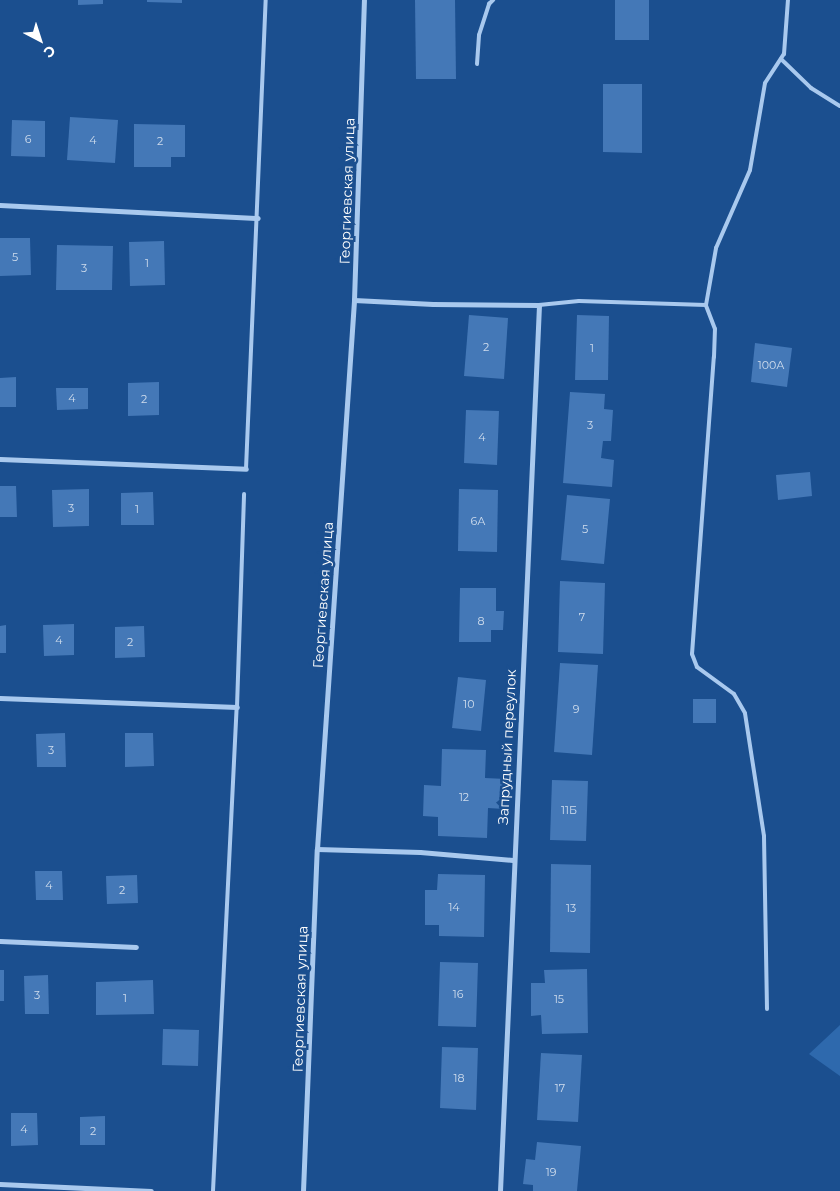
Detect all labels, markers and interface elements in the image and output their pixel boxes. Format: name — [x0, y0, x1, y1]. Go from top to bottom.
north arrow — [15, 15, 65, 65]
text: С — [40, 41, 59, 62]
street label: Георгиевская улица — [336, 117, 358, 265]
house number: 6 — [25, 132, 31, 146]
house number: 4 — [89, 133, 97, 147]
house number: 2 — [157, 134, 163, 148]
house number: 5 — [12, 250, 18, 264]
house number: 1 — [145, 256, 149, 270]
house number: 3 — [81, 261, 87, 275]
house number: 2 — [483, 340, 489, 354]
house number: 1 — [590, 341, 594, 355]
house number: 100А — [758, 358, 784, 372]
house number: 4 — [68, 391, 76, 405]
house number: 2 — [141, 392, 147, 406]
house number: 3 — [587, 418, 593, 432]
house number: 4 — [478, 430, 486, 444]
house number: 3 — [68, 501, 74, 515]
house number: 1 — [135, 502, 139, 516]
house number: 6А — [471, 514, 485, 528]
street label: Георгиевская улица — [309, 521, 337, 669]
house number: 5 — [582, 522, 588, 536]
house number: 7 — [579, 610, 585, 624]
house number: 8 — [477, 614, 485, 628]
house number: 4 — [55, 633, 63, 647]
house number: 2 — [127, 635, 133, 649]
street label: Запрудный переулок — [495, 669, 519, 825]
house number: 10 — [463, 697, 475, 711]
house number: 9 — [573, 702, 579, 716]
house number: 3 — [48, 743, 54, 757]
house number: 12 — [459, 790, 469, 804]
house number: 11Б — [561, 803, 577, 817]
house number: 4 — [45, 878, 53, 892]
house number: 2 — [119, 883, 125, 897]
house number: 14 — [448, 900, 460, 914]
house number: 13 — [566, 901, 576, 915]
street label: Георгиевская улица — [289, 925, 311, 1073]
house number: 16 — [453, 987, 463, 1001]
house number: 3 — [34, 988, 40, 1002]
house number: 1 — [123, 991, 127, 1005]
house number: 15 — [554, 992, 564, 1006]
house number: 18 — [454, 1071, 464, 1085]
house number: 17 — [555, 1081, 565, 1095]
house number: 4 — [20, 1122, 28, 1136]
house number: 2 — [90, 1124, 96, 1138]
house number: 19 — [546, 1165, 556, 1179]

